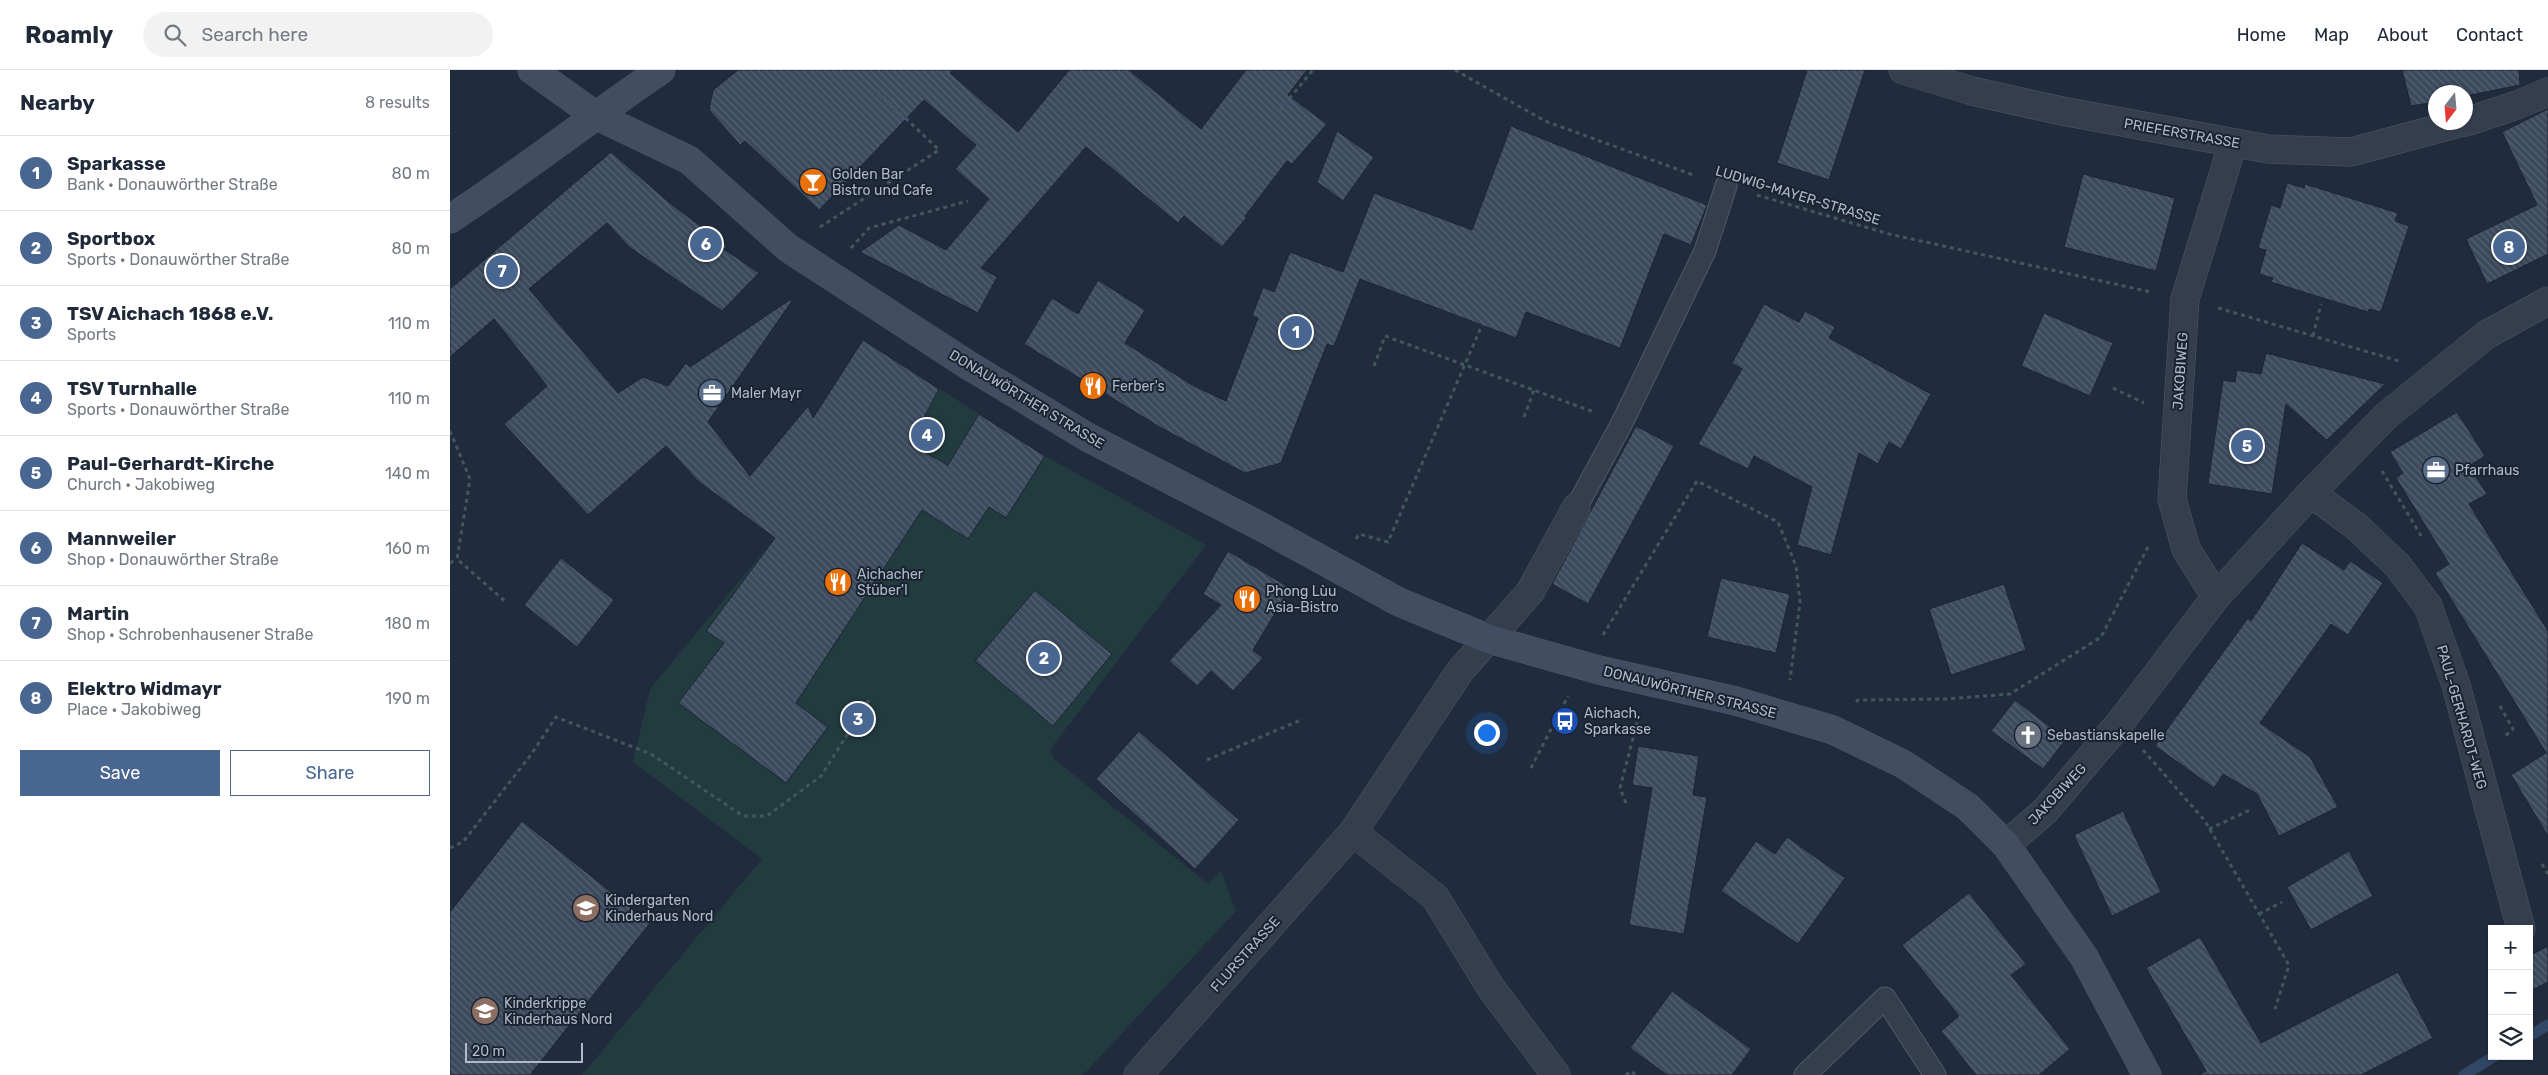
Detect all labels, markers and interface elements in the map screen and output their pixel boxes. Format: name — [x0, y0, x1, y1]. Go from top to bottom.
search box — [143, 12, 493, 57]
text: Roamly — [25, 21, 113, 49]
icon: search — [161, 21, 189, 49]
text: Search here — [201, 23, 308, 46]
text: Home — [2237, 24, 2286, 46]
text: Map — [2314, 24, 2349, 46]
text: About — [2377, 24, 2428, 46]
text: Contact — [2456, 24, 2523, 46]
north arrow — [2428, 85, 2473, 130]
text: Nearby — [20, 90, 95, 115]
text: 8 results — [365, 93, 430, 112]
street label: PRIEFERSTRASSE — [2123, 115, 2241, 152]
text: Sparkasse — [67, 152, 166, 175]
street label: LUDWIG-MAYER-STRASSE — [1713, 162, 1882, 229]
text: 1 — [32, 164, 40, 183]
text: 80 m — [392, 164, 430, 183]
place label: Golden Bar Bistro und Cafe — [832, 166, 933, 199]
bar icon: Golden Bar Bistro und Cafe — [798, 167, 828, 197]
text: Bank · Donauwörther Straße — [67, 175, 278, 194]
pin: 6 — [690, 225, 722, 263]
text: Sportbox — [67, 227, 155, 250]
pin: 8 — [2493, 228, 2525, 266]
text: 2 — [31, 239, 41, 258]
text: 80 m — [392, 239, 430, 258]
text: Sports · Donauwörther Straße — [67, 250, 290, 269]
pin: 7 — [486, 252, 518, 290]
text: TSV Aichach 1868 e.V. — [67, 302, 273, 325]
pin: 1 — [1280, 313, 1312, 351]
text: 3 — [31, 314, 41, 333]
text: 110 m — [388, 314, 430, 333]
text: Sports — [67, 325, 116, 344]
street label: JAKOBIWEG — [2169, 332, 2192, 410]
street label: DONAUWÖRTHER STRASSE — [946, 346, 1107, 452]
restaurant icon: Ferber's — [1078, 371, 1108, 401]
text: TSV Turnhalle — [67, 377, 197, 400]
office icon: Maler Mayr — [697, 378, 727, 408]
place label: Ferber's — [1112, 378, 1165, 395]
place label: Maler Mayr — [731, 385, 802, 402]
text: 4 — [31, 389, 41, 408]
text: 110 m — [388, 389, 430, 408]
text: Sports · Donauwörther Straße — [67, 400, 290, 419]
pin: 4 — [911, 416, 943, 454]
pin: 5 — [2231, 427, 2263, 465]
text: Paul-Gerhardt-Kirche — [67, 452, 274, 475]
office icon: Pfarrhaus — [2421, 455, 2451, 485]
place label: Pfarrhaus — [2455, 462, 2519, 479]
text: 5 — [31, 464, 41, 483]
text: 140 m — [385, 464, 430, 483]
text: Church · Jakobiweg — [67, 475, 215, 494]
text: Mannweiler — [67, 527, 176, 550]
text: 6 — [31, 539, 41, 558]
text: 160 m — [385, 539, 430, 558]
text: Shop · Donauwörther Straße — [67, 550, 279, 569]
place label: Aichacher Stüber'l — [857, 566, 924, 599]
restaurant icon: Aichacher Stüber'l — [823, 567, 853, 597]
place label: Phong Lùu Asia-Bistro — [1266, 583, 1339, 616]
restaurant icon: Phong Lùu Asia-Bistro — [1232, 584, 1262, 614]
text: Martin — [67, 602, 129, 625]
text: 7 — [31, 614, 41, 633]
text: 180 m — [385, 614, 430, 633]
text: Shop · Schrobenhausener Straße — [67, 625, 313, 644]
pin: 2 — [1028, 639, 1060, 677]
street label: PAUL-GERHARDT-WEG — [2433, 643, 2490, 791]
street label: DONAUWÖRTHER STRASSE — [1602, 663, 1778, 722]
text: Elektro Widmayr — [67, 677, 221, 700]
text: 8 — [31, 689, 41, 708]
text: 190 m — [385, 689, 430, 708]
text: Place · Jakobiweg — [67, 700, 201, 719]
pin: 3 — [842, 700, 874, 738]
place label: Aichach, Sparkasse — [1584, 705, 1651, 738]
bus stop icon: Aichach, Sparkasse — [1550, 706, 1580, 736]
your location — [1474, 720, 1500, 746]
church icon: Sebastianskapelle — [2013, 720, 2043, 750]
place label: Sebastianskapelle — [2047, 727, 2165, 744]
button: Save — [20, 750, 220, 796]
button: Share — [230, 750, 430, 796]
street label: JAKOBIWEG — [2025, 760, 2090, 829]
place label: Kindergarten Kinderhaus Nord — [605, 892, 713, 925]
school or university icon: Kindergarten Kinderhaus Nord — [571, 893, 601, 923]
street label: FLURSTRASSE — [1207, 913, 1284, 996]
map controls — [2488, 925, 2533, 1060]
button: + — [2488, 925, 2533, 970]
button: − — [2488, 970, 2533, 1015]
place label: Kinderkrippe Kinderhaus Nord — [504, 995, 612, 1028]
school or university icon: Kinderkrippe Kinderhaus Nord — [470, 996, 500, 1026]
button: layers — [2488, 1015, 2533, 1060]
scale bar — [465, 1040, 582, 1063]
text: 20 m — [472, 1043, 505, 1060]

